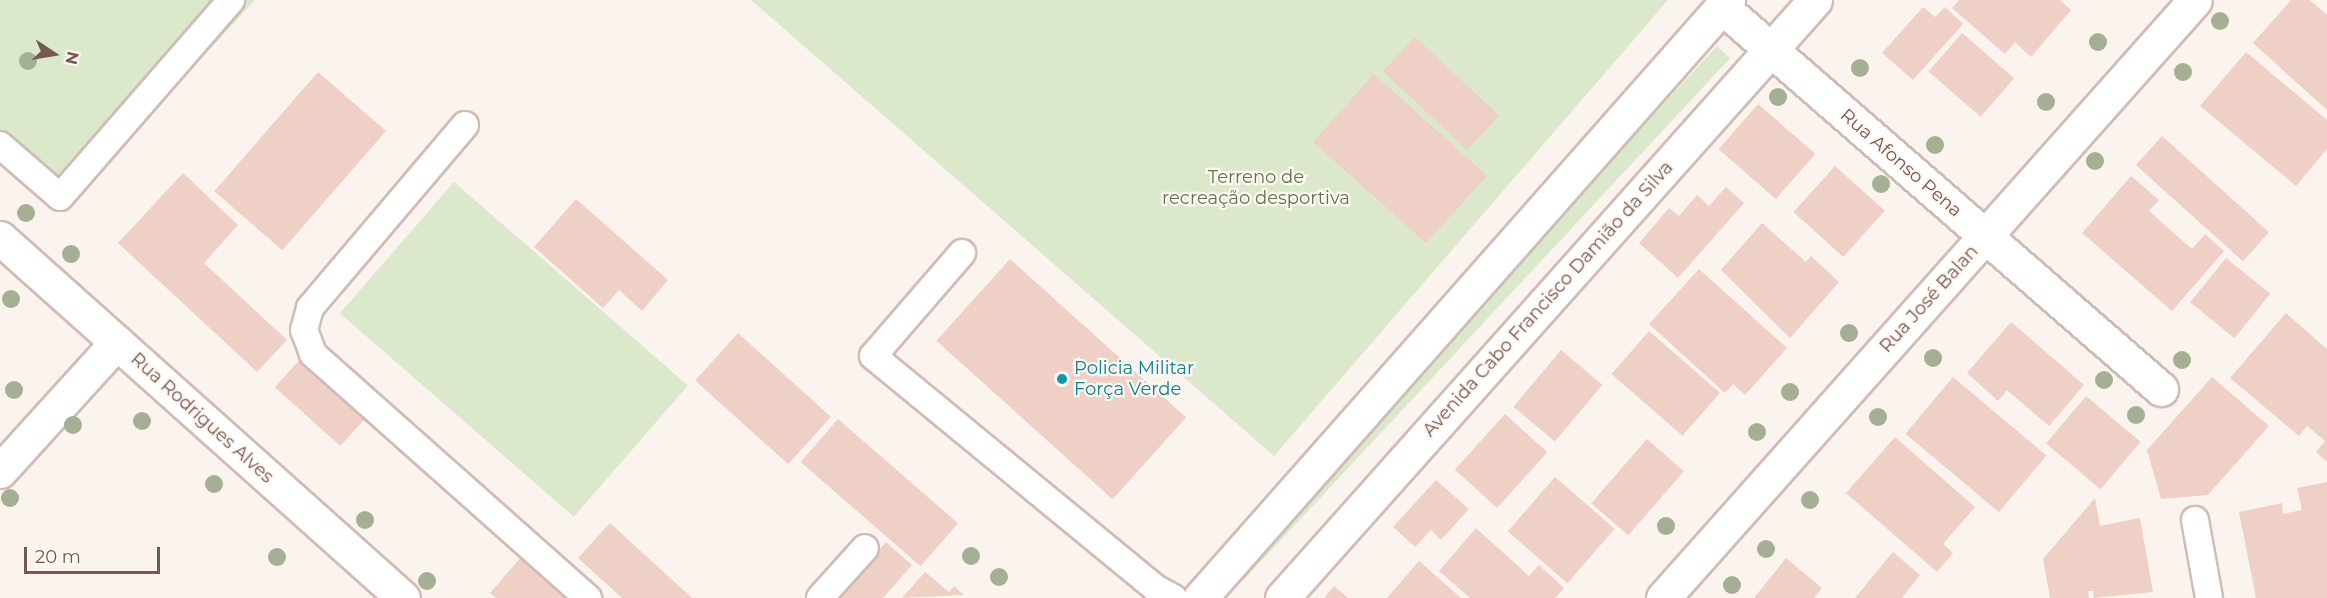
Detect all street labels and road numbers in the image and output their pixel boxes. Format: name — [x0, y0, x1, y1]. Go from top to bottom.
street label: Rua Afonso Pena — [1836, 104, 1966, 222]
street label: Avenida Cabo Francisco Damião da Silva — [1418, 157, 1678, 441]
street label: Rua José Balan — [1875, 241, 1983, 357]
street label: Rua Rodrigues Alves — [126, 348, 278, 488]

